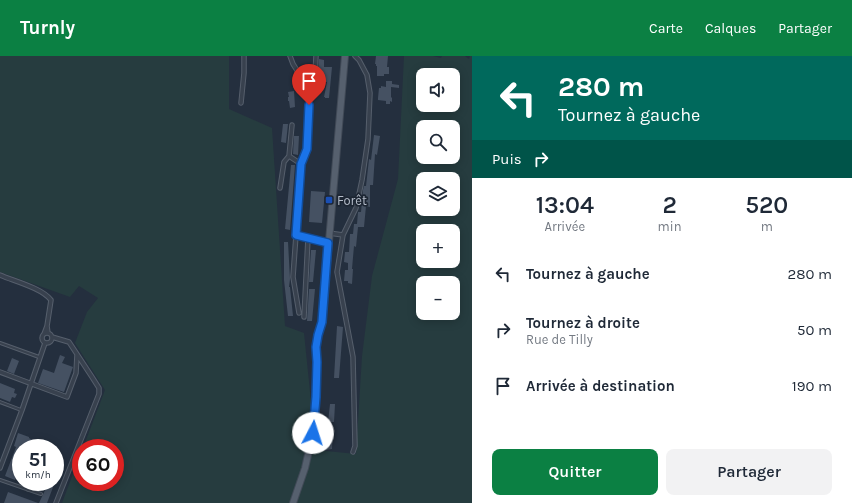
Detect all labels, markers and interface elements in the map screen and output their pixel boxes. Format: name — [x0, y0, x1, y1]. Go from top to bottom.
text: Turnly — [20, 17, 75, 39]
text: Carte — [649, 20, 683, 37]
text: Calques — [705, 20, 756, 37]
text: Partager — [778, 20, 832, 37]
pin — [292, 64, 326, 105]
map controls — [416, 68, 460, 320]
button: sound — [416, 68, 460, 112]
icon: arrive — [298, 70, 320, 92]
text: 280 m — [558, 70, 644, 103]
icon: left — [492, 72, 544, 124]
text: Tournez à gauche — [558, 104, 700, 126]
button: search — [416, 120, 460, 164]
icon: right — [530, 148, 552, 170]
text: Puis — [492, 150, 522, 168]
button: layers — [416, 172, 460, 216]
text: 13:04 — [536, 191, 594, 219]
text: 2 — [662, 191, 677, 219]
text: 520 — [745, 191, 788, 219]
place label: Forêt — [337, 193, 367, 208]
marker: Forêt — [324, 195, 334, 205]
text: Arrivée — [544, 219, 585, 234]
text: min — [658, 219, 682, 234]
text: m — [761, 219, 773, 234]
button: + — [416, 224, 460, 268]
icon: left — [492, 263, 514, 285]
text: Tournez à gauche — [526, 265, 650, 283]
text: 280 m — [788, 265, 832, 283]
button: − — [416, 276, 460, 320]
text: Tournez à droite — [526, 314, 640, 332]
icon: right — [492, 319, 514, 341]
text: 50 m — [797, 321, 832, 339]
text: Rue de Tilly — [526, 332, 593, 347]
icon: arrive — [492, 375, 514, 397]
text: Arrivée à destination — [526, 377, 675, 395]
text: 190 m — [792, 377, 832, 395]
position arrow — [292, 412, 334, 454]
speed limit sign: 60 — [72, 439, 124, 491]
text: 51 — [29, 448, 47, 471]
button: Quitter — [492, 449, 658, 495]
button: Partager — [666, 449, 832, 495]
text: km/h — [25, 469, 51, 481]

